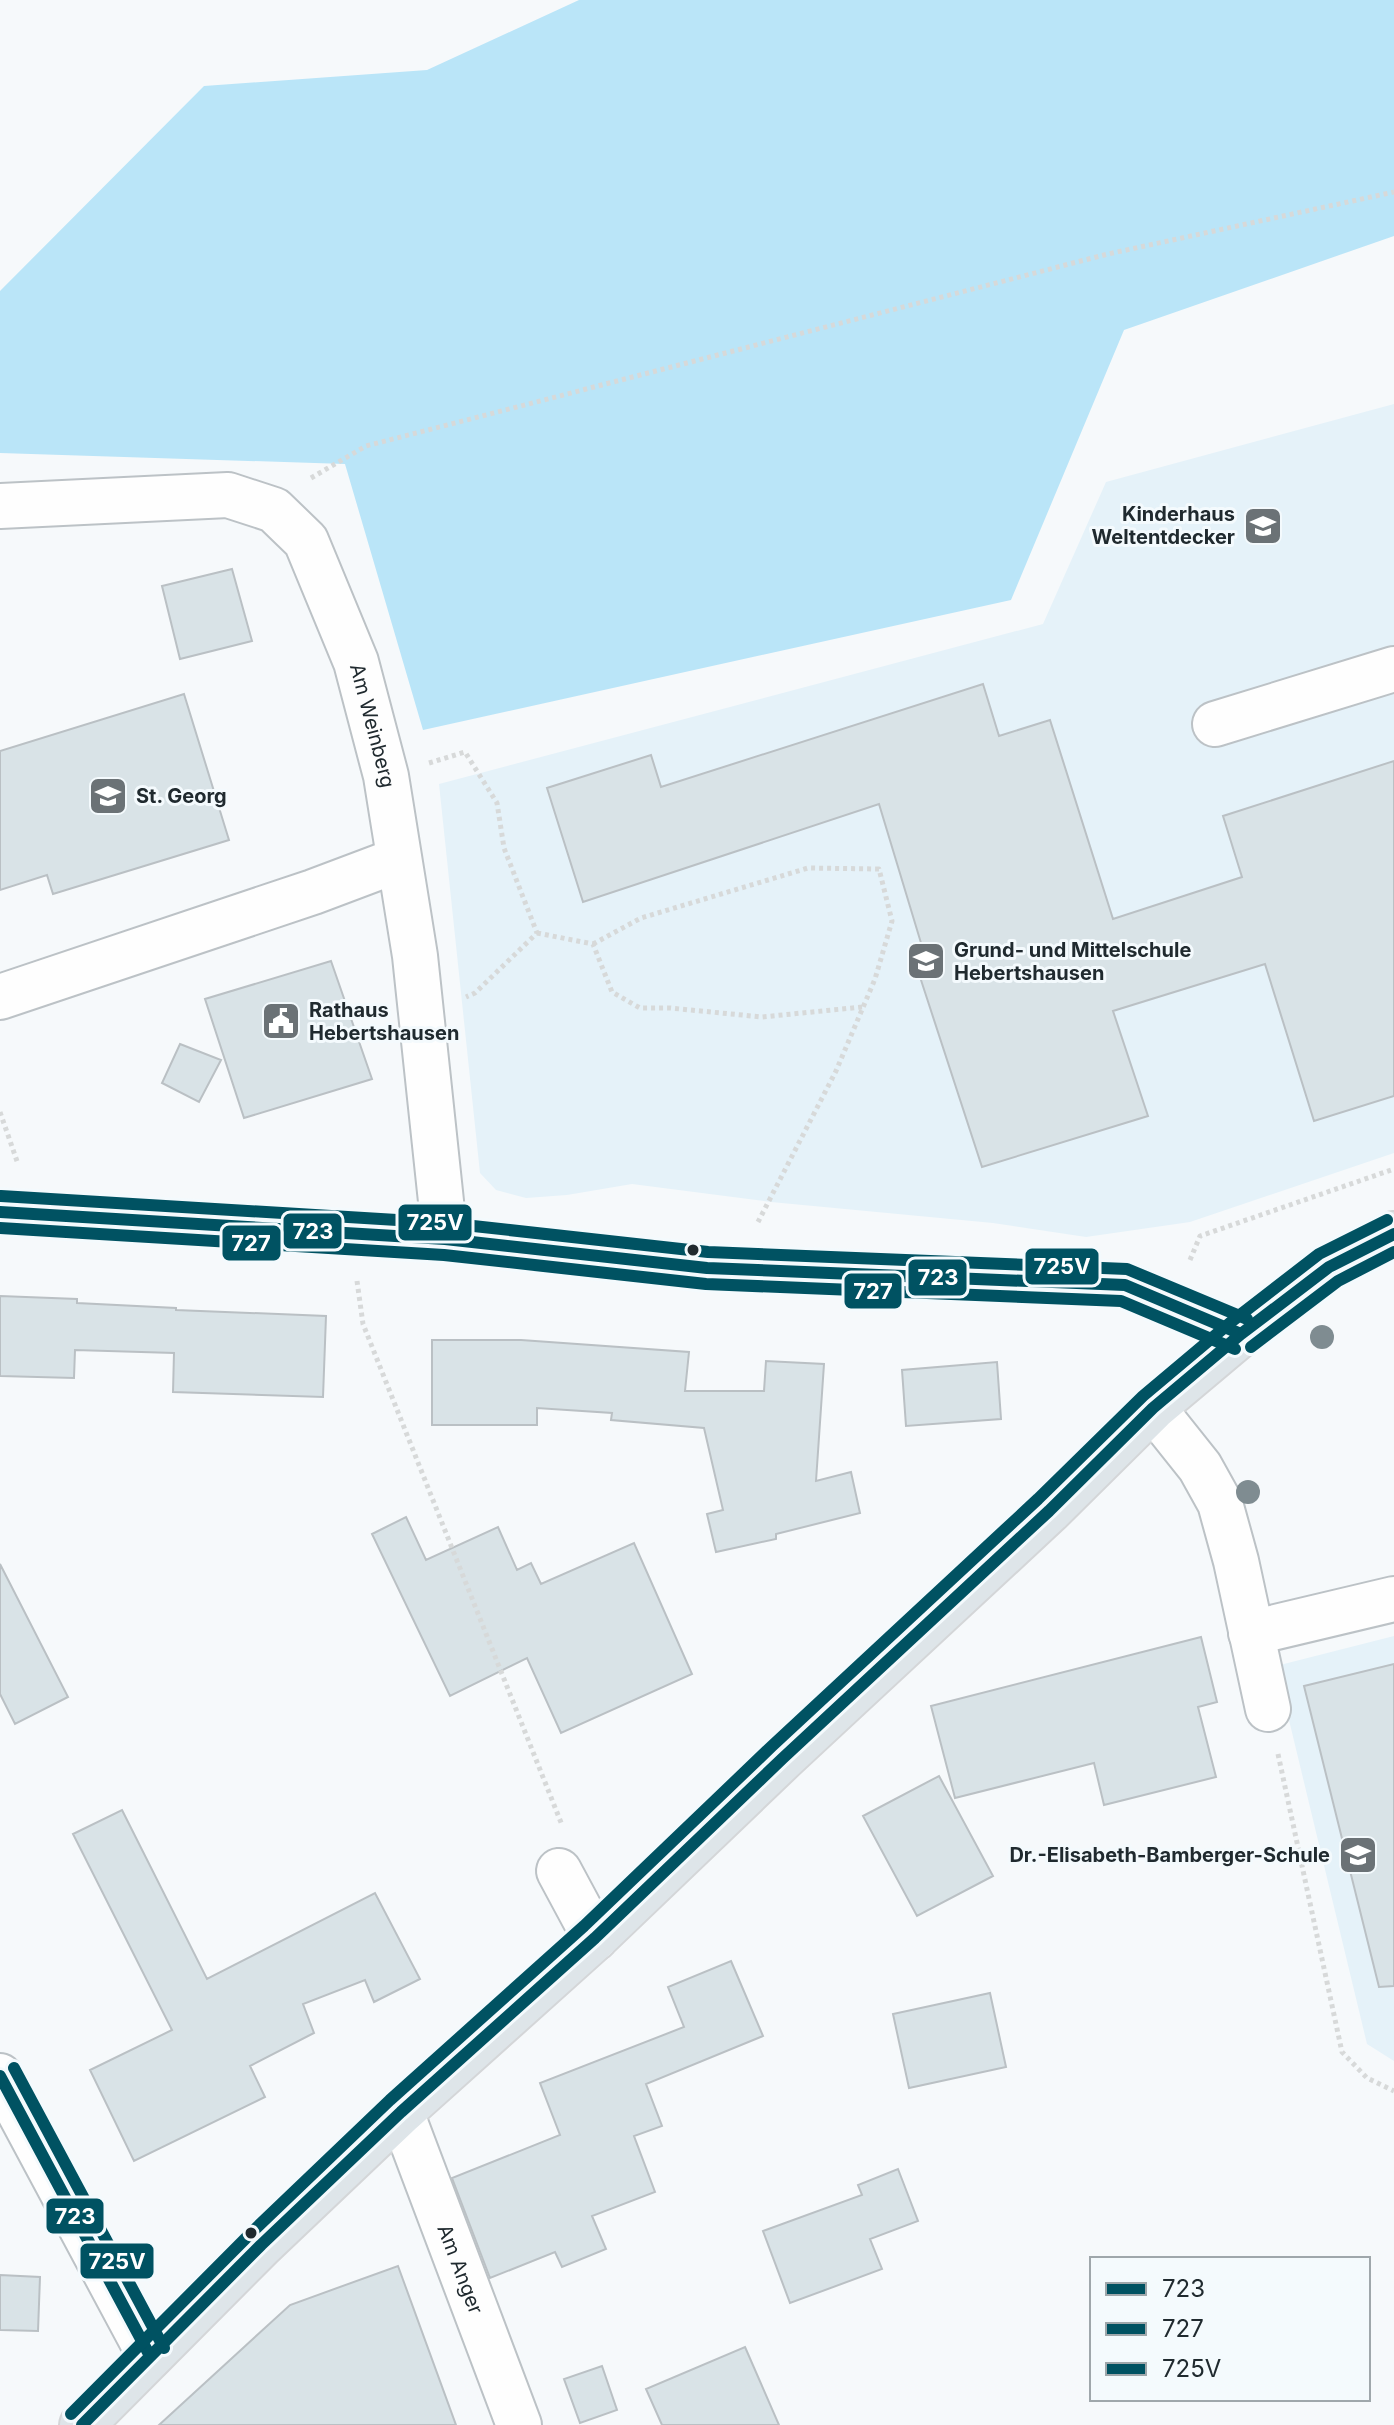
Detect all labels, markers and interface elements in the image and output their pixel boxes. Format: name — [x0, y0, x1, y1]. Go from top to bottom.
place label: Kinderhaus Weltentdecker — [1091, 502, 1235, 549]
school or university icon: Kinderhaus Weltentdecker — [1242, 505, 1284, 547]
street label: Am Weinberg — [345, 661, 400, 789]
school or university icon: St. Georg — [87, 775, 129, 817]
place label: St. Georg — [136, 784, 227, 808]
place label: Grund- und Mittelschule Hebertshausen — [954, 938, 1191, 985]
school or university icon: Grund- und Mittelschule Hebertshausen — [905, 940, 947, 982]
place label: Rathaus Hebertshausen — [309, 998, 459, 1045]
public building icon: Rathaus Hebertshausen — [260, 1000, 302, 1042]
line badge: 725V — [397, 1203, 473, 1242]
text: 725V — [406, 1209, 464, 1235]
line badge: 723 — [282, 1212, 343, 1250]
text: 723 — [293, 1218, 333, 1244]
line badge: 727 — [221, 1224, 282, 1262]
text: 727 — [231, 1230, 271, 1256]
unlabelled marker — [685, 1242, 701, 1258]
line badge: 725V — [1024, 1247, 1100, 1286]
text: 725V — [1033, 1253, 1091, 1279]
line badge: 723 — [907, 1258, 968, 1297]
text: 723 — [918, 1264, 958, 1290]
line badge: 727 — [843, 1272, 903, 1310]
text: 727 — [853, 1278, 893, 1304]
school or university icon: Dr.-Elisabeth-Bamberger-Schule — [1337, 1834, 1379, 1876]
place label: Dr.-Elisabeth-Bamberger-Schule — [1009, 1843, 1330, 1867]
line badge: 723 — [45, 2197, 105, 2235]
text: 723 — [55, 2203, 95, 2229]
street label: Am Anger — [432, 2221, 488, 2318]
unlabelled marker — [243, 2225, 259, 2241]
line badge: 725V — [79, 2242, 155, 2280]
text: 725V — [88, 2248, 146, 2274]
legend — [1090, 2257, 1370, 2401]
text: 723 — [1162, 2274, 1205, 2303]
text: 727 — [1162, 2314, 1204, 2343]
text: 725V — [1162, 2354, 1221, 2383]

